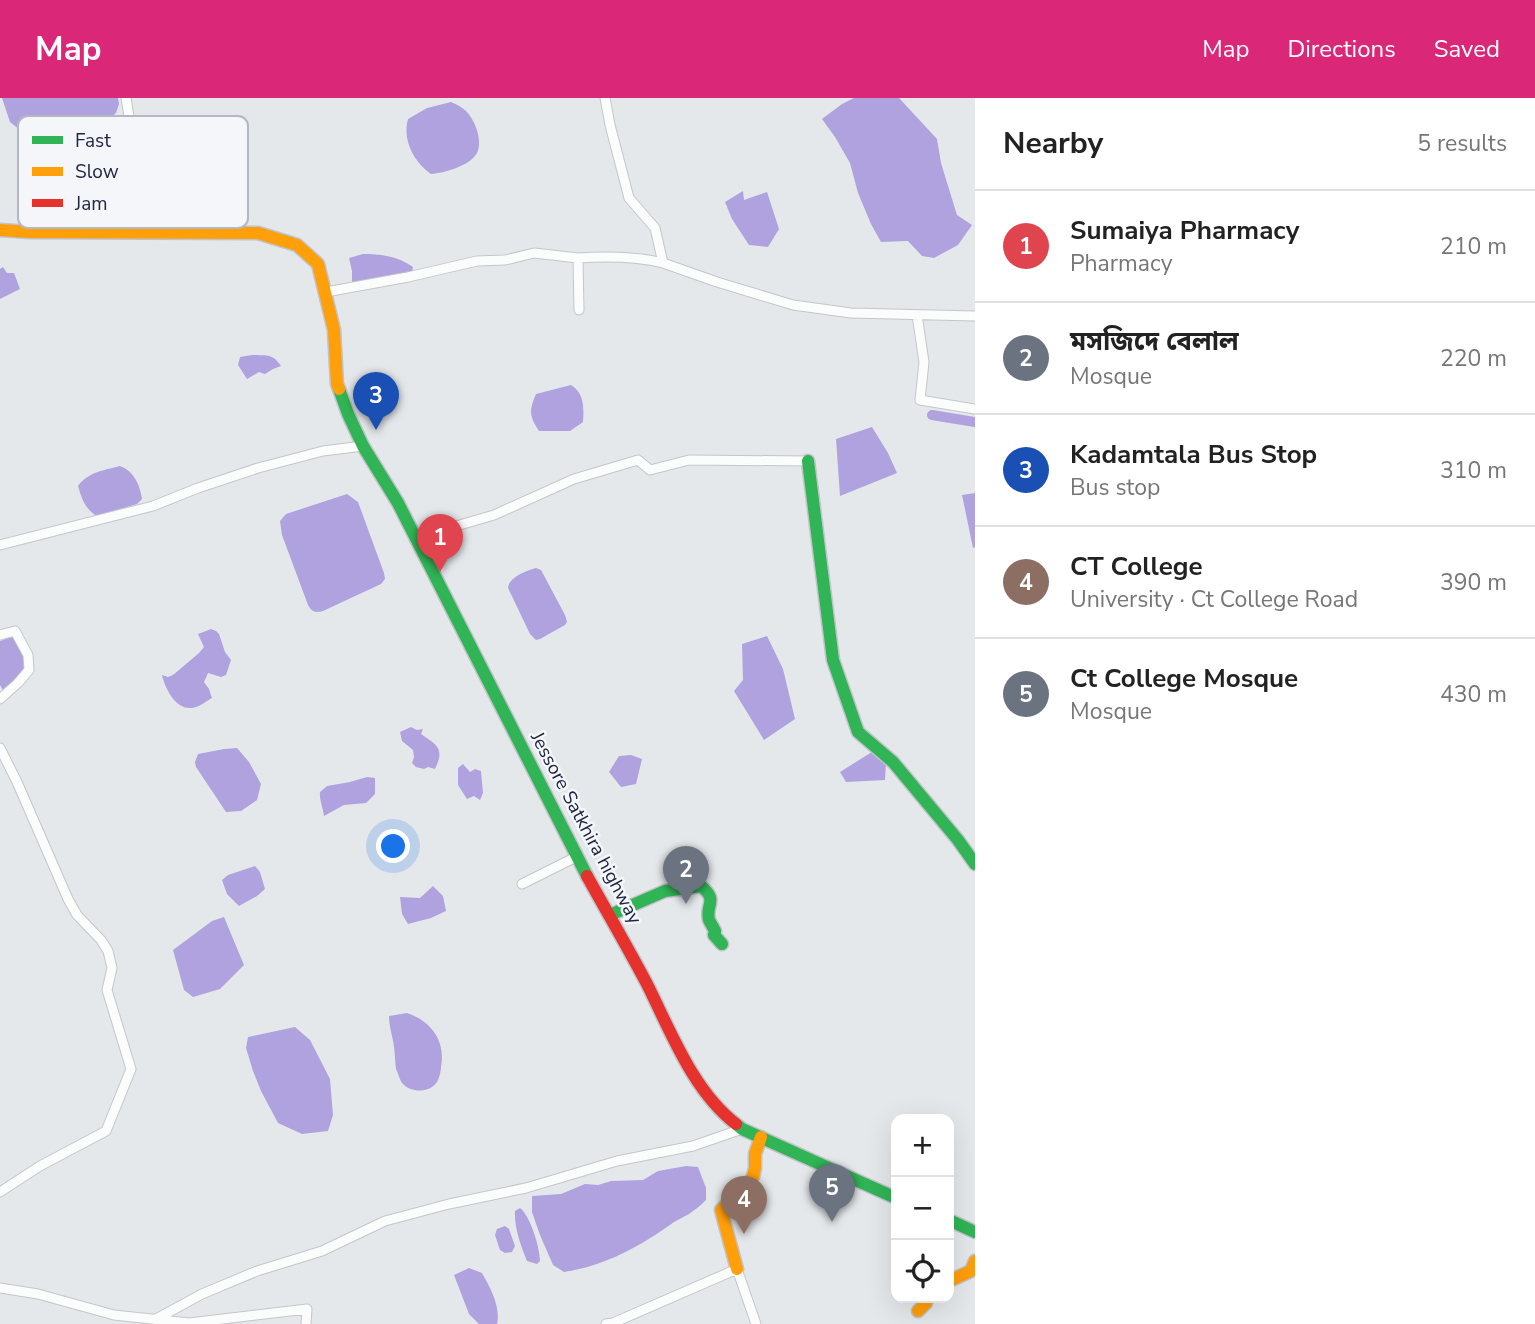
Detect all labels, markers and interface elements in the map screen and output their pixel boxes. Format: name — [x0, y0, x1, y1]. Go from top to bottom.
text: Map — [35, 27, 102, 72]
text: Map — [1202, 33, 1249, 65]
text: Directions — [1287, 33, 1396, 65]
text: Saved — [1434, 33, 1500, 65]
legend — [18, 116, 248, 228]
text: Nearby — [1003, 123, 1103, 164]
text: Fast — [75, 128, 111, 154]
text: 5 results — [1417, 128, 1507, 159]
text: Slow — [75, 159, 119, 185]
text: Jam — [74, 191, 108, 217]
text: Sumaiya Pharmacy — [1070, 213, 1300, 248]
text: 1 — [1019, 231, 1033, 262]
text: 210 m — [1440, 231, 1507, 262]
text: Pharmacy — [1070, 248, 1172, 279]
text: মসজিদে বেলাল — [1070, 324, 1239, 359]
text: 2 — [1019, 343, 1033, 374]
text: 220 m — [1440, 343, 1507, 374]
text: Mosque — [1070, 361, 1152, 392]
pin: 3 — [353, 372, 399, 430]
text: Kadamtala Bus Stop — [1070, 437, 1317, 472]
text: 3 — [1019, 455, 1033, 486]
text: 310 m — [1440, 455, 1507, 486]
text: Bus stop — [1070, 472, 1161, 503]
pin: 1 — [417, 514, 463, 572]
text: CT College — [1070, 549, 1203, 584]
text: 4 — [1019, 567, 1033, 598]
text: 390 m — [1440, 567, 1507, 598]
text: University · Ct College Road — [1070, 584, 1358, 615]
text: Ct College Mosque — [1070, 661, 1298, 696]
text: 5 — [1019, 679, 1033, 710]
text: 430 m — [1440, 679, 1507, 710]
text: Mosque — [1070, 696, 1152, 727]
street label: Jessore Satkhira highway — [524, 726, 648, 929]
your location — [376, 829, 410, 863]
pin: 2 — [663, 846, 709, 904]
map controls — [891, 1114, 954, 1303]
button: + — [891, 1114, 954, 1177]
pin: 5 — [809, 1164, 855, 1222]
pin: 4 — [721, 1176, 767, 1234]
button: − — [891, 1177, 954, 1240]
button: locate — [891, 1240, 954, 1303]

